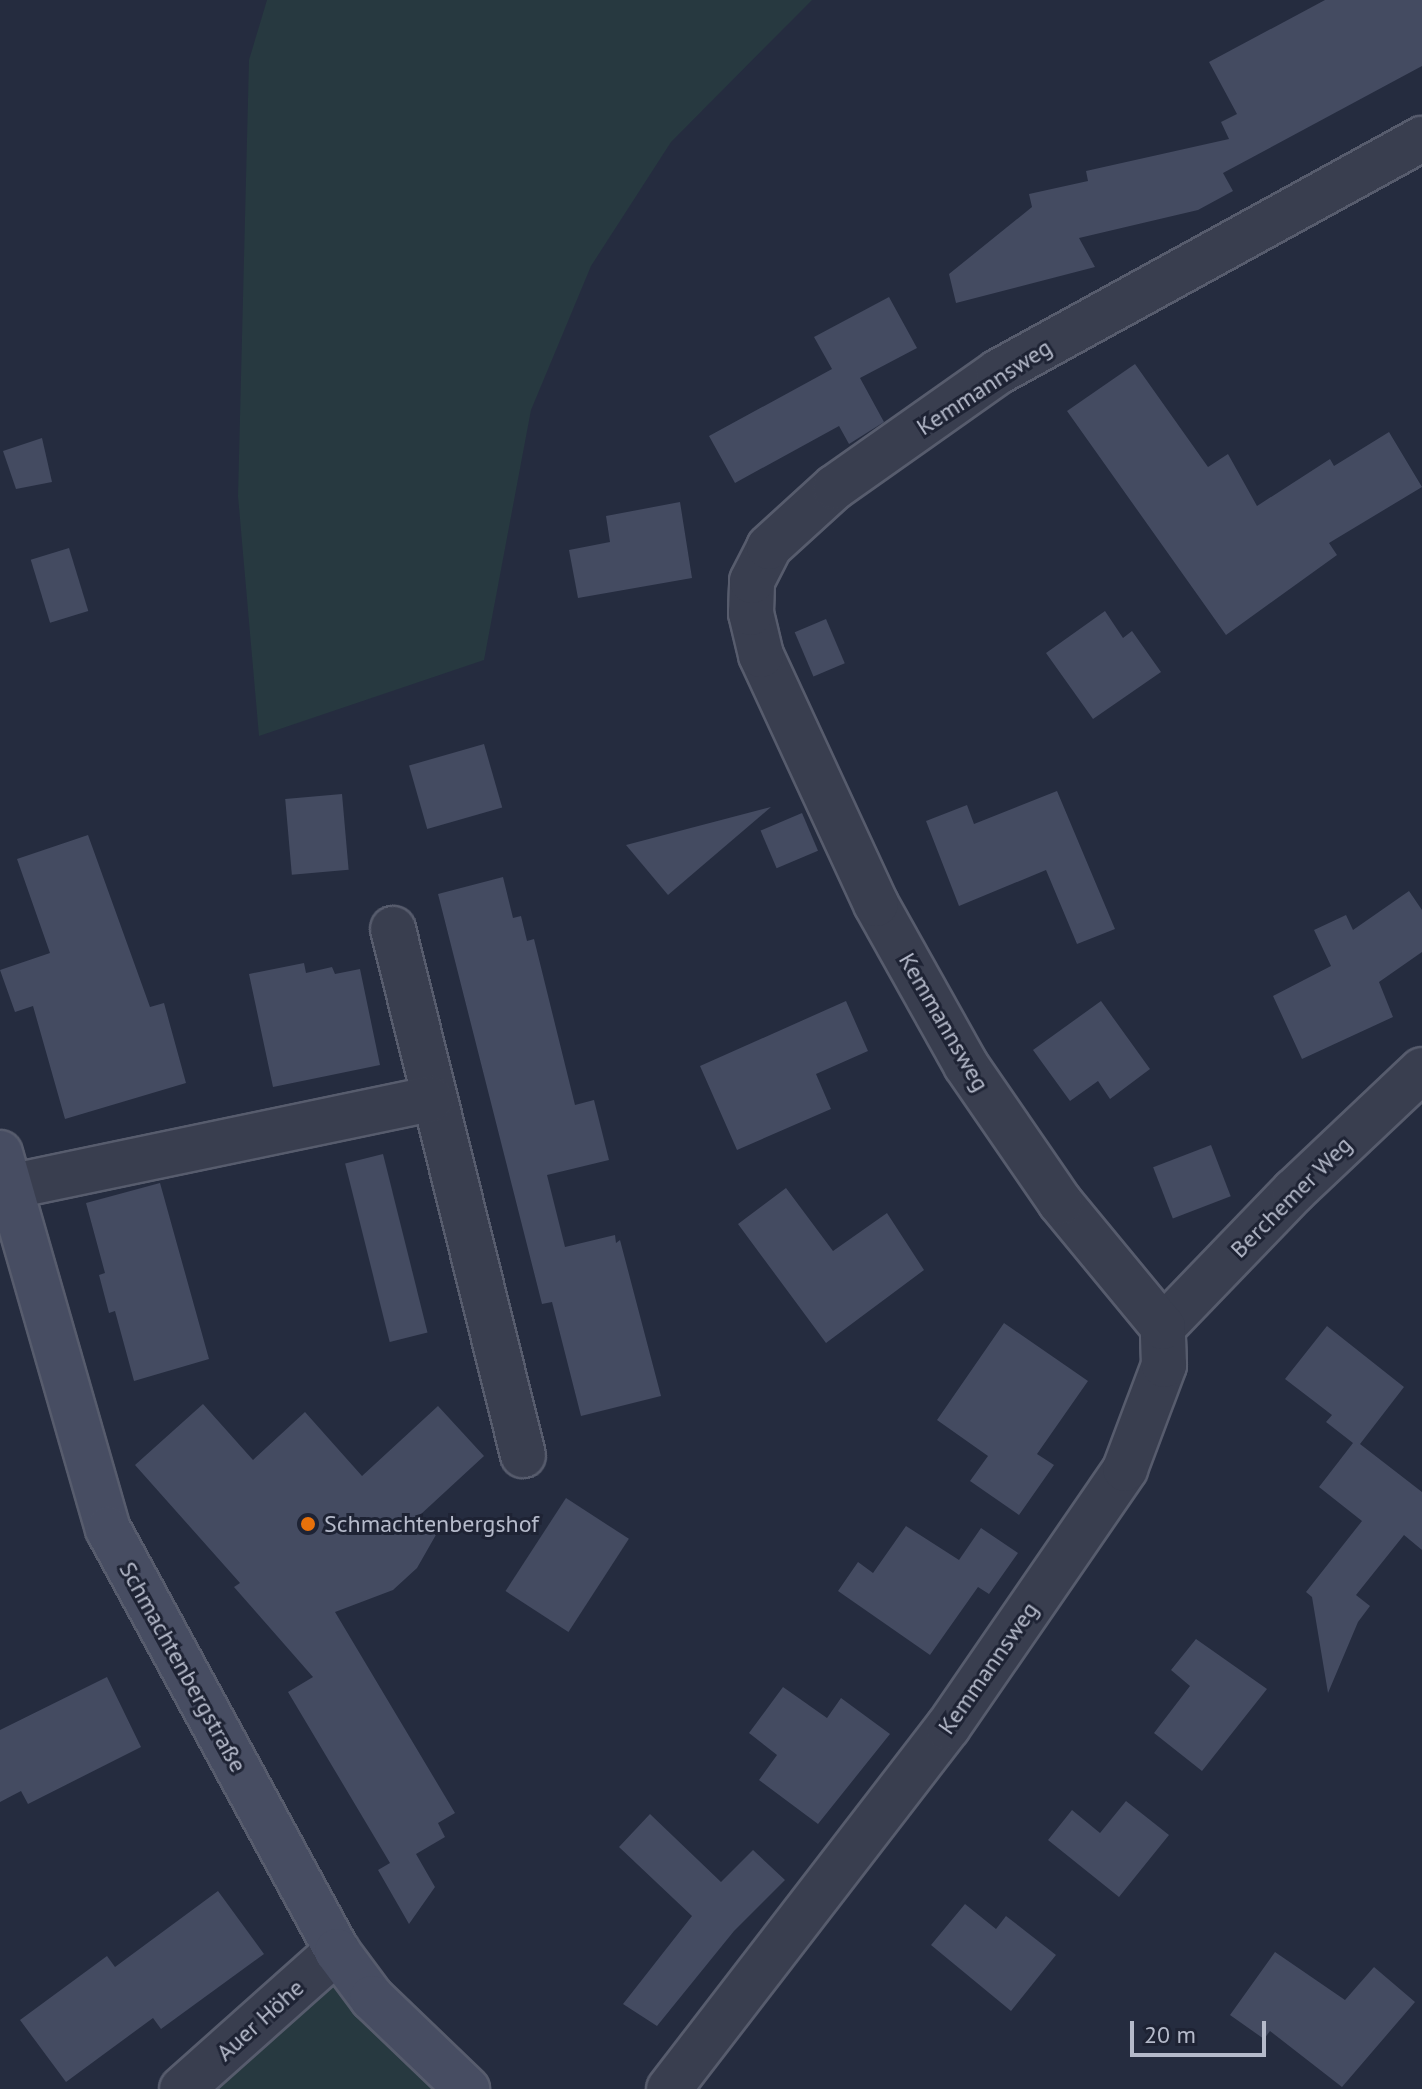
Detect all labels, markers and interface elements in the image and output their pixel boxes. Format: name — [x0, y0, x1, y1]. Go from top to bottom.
street label: Kemmannsweg — [911, 333, 1057, 441]
street label: Kemmannsweg — [893, 948, 995, 1096]
street label: Berchemer Weg — [1224, 1130, 1358, 1264]
place label: Schmachtenbergshof — [324, 1510, 539, 1538]
marker: Schmachtenbergshof — [299, 1515, 317, 1533]
street label: Schmachtenbergstraße — [113, 1557, 253, 1777]
street label: Kemmannsweg — [932, 1596, 1044, 1740]
street label: Auer Höhe — [210, 1973, 310, 2067]
scale bar — [1134, 2005, 1270, 2055]
text: 20 m — [1144, 2019, 1196, 2050]

